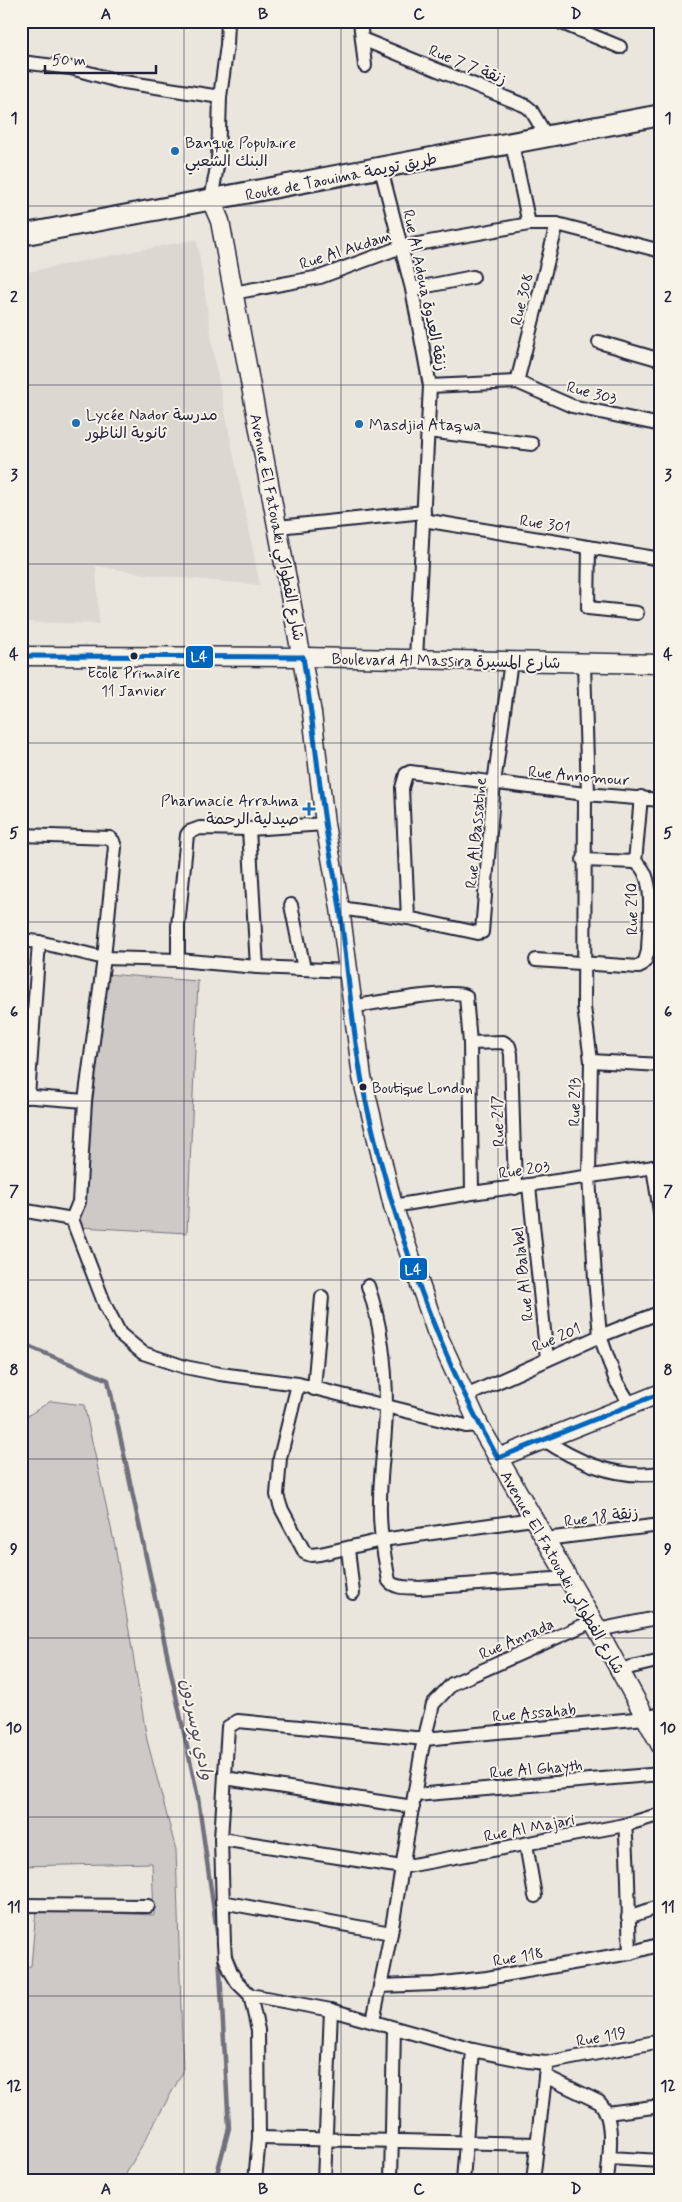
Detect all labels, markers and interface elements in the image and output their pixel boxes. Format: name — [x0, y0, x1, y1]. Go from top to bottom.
text: A — [101, 4, 111, 25]
text: B — [258, 4, 268, 25]
text: C — [413, 4, 425, 25]
text: D — [570, 4, 582, 25]
street label: Rue 7 زنقة 7 — [425, 40, 510, 91]
scale bar — [45, 42, 156, 74]
text: 50 m — [52, 51, 86, 71]
text: 1 — [10, 108, 18, 129]
text: 1 — [664, 108, 672, 129]
place label: Banque Populaire البنك الشعبي — [185, 133, 296, 175]
marker: Banque Populaire البنك الشعبي — [169, 145, 181, 157]
street label: Route de Taouima طريق تويمة — [244, 149, 439, 206]
street label: Rue Al Adoua زنقة العدوة — [397, 208, 452, 373]
street label: Rue Al Akdam — [297, 226, 394, 275]
street label: Rue 308 — [506, 271, 539, 328]
text: 2 — [10, 287, 18, 308]
text: 2 — [664, 287, 672, 308]
street label: Rue 303 — [564, 377, 619, 410]
place label: Lycée Nador مدرسة ثانوية الناظور — [84, 405, 218, 444]
street label: Avenue El Fatouaki شارع الفطواكي — [241, 412, 309, 643]
place label: Masdjid Ataqwa — [369, 415, 481, 436]
marker: Lycée Nador مدرسة ثانوية الناظور — [70, 417, 82, 429]
marker: Masdjid Ataqwa — [353, 418, 365, 430]
text: 3 — [10, 465, 18, 486]
text: 3 — [664, 465, 672, 486]
street label: Rue 301 — [518, 510, 571, 539]
text: 4 — [9, 644, 19, 665]
text: 4 — [663, 644, 673, 665]
line badge: L4 — [185, 645, 214, 669]
text: L4 — [191, 648, 208, 666]
street label: Boulevard Al Massira شارع المسيرة — [331, 649, 561, 674]
marker: Ecole Primaire 11 Janvier — [129, 651, 139, 661]
place label: Ecole Primaire 11 Janvier — [87, 664, 181, 702]
street label: Rue Annomour — [527, 762, 631, 791]
street label: Rue Al Bassatine — [461, 777, 492, 890]
place label: Pharmacie Arrahma صيدلية الرحمة — [161, 791, 299, 830]
marker: Pharmacie Arrahma صيدلية الرحمة — [303, 803, 315, 815]
text: 5 — [9, 823, 19, 844]
text: 5 — [663, 823, 673, 844]
street label: Rue 210 — [622, 883, 643, 935]
text: 6 — [10, 1002, 18, 1023]
text: 6 — [664, 1002, 672, 1023]
street label: Rue 213 — [565, 1077, 586, 1127]
place label: Boutique London — [372, 1079, 473, 1099]
marker: Boutique London — [358, 1082, 368, 1092]
street label: Rue 217 — [487, 1095, 510, 1147]
street label: Rue 203 — [497, 1156, 552, 1184]
text: 7 — [9, 1181, 19, 1202]
text: 7 — [663, 1181, 673, 1202]
street label: Rue Al Balabel — [508, 1225, 539, 1322]
line badge: L4 — [399, 1257, 428, 1281]
text: L4 — [405, 1261, 422, 1279]
street label: Rue 201 — [529, 1319, 584, 1358]
text: 8 — [9, 1360, 19, 1381]
text: 8 — [663, 1360, 673, 1381]
street label: Avenue El Fatouaki شارع الفطواكي — [492, 1467, 629, 1680]
street label: Rue 18 زنقة — [563, 1503, 639, 1532]
text: 9 — [10, 1539, 18, 1560]
text: 9 — [664, 1539, 672, 1560]
street label: Rue Annada — [476, 1613, 558, 1665]
water label: وادي بوسردون — [174, 1676, 219, 1783]
street label: Rue Assahab — [491, 1699, 577, 1728]
text: 10 — [6, 1718, 22, 1739]
text: 10 — [660, 1718, 676, 1739]
street label: Rue Al Ghayth — [489, 1755, 584, 1784]
street label: Rue Al Majari — [482, 1809, 577, 1848]
text: 11 — [7, 1897, 21, 1918]
text: 11 — [661, 1897, 675, 1918]
street label: Rue 118 — [491, 1943, 545, 1972]
street label: Rue 119 — [575, 2023, 628, 2052]
text: 12 — [6, 2076, 22, 2097]
text: 12 — [660, 2076, 676, 2097]
text: A — [101, 2179, 111, 2200]
text: B — [258, 2179, 268, 2200]
text: C — [413, 2179, 425, 2200]
text: D — [570, 2179, 582, 2200]

